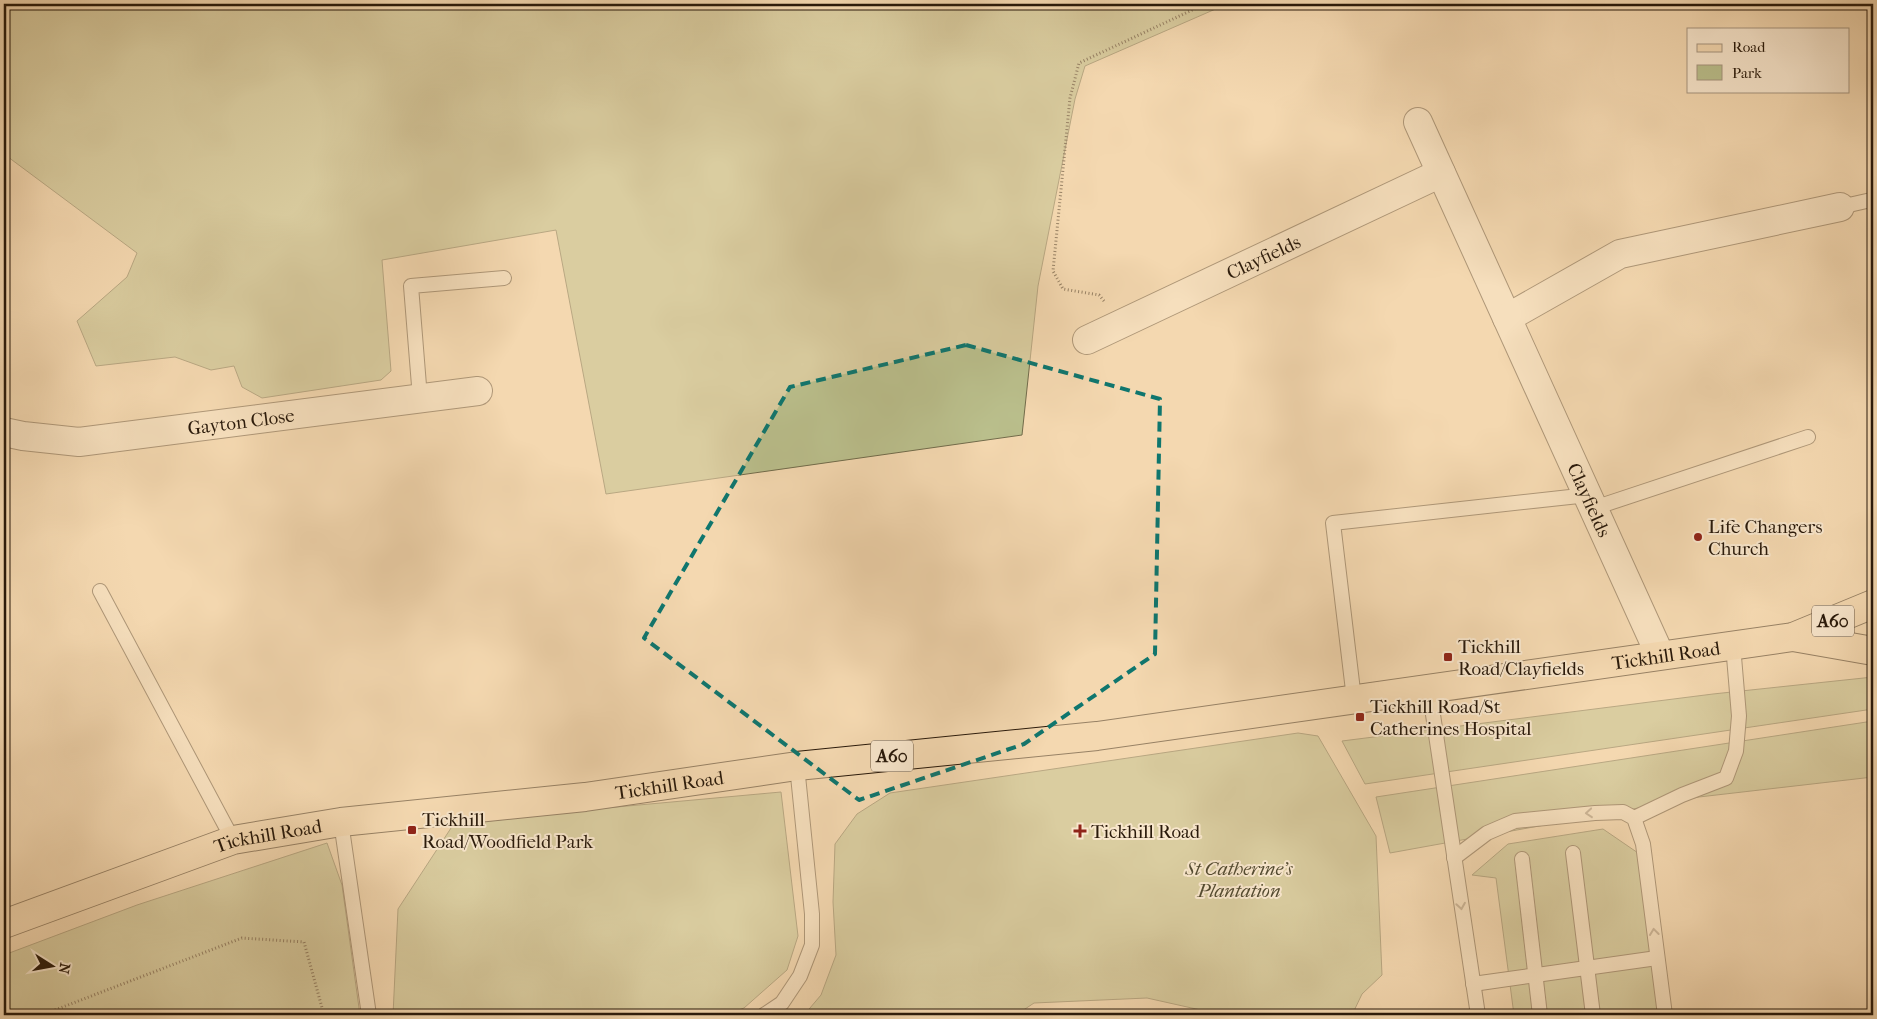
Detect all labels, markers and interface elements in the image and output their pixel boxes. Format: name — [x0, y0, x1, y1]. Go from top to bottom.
legend — [1687, 28, 1850, 92]
text: Road — [1732, 38, 1766, 56]
text: Park — [1732, 64, 1762, 82]
street label: Clayfields — [1223, 231, 1304, 285]
street label: Gayton Close — [186, 405, 296, 440]
street label: Clayfields — [1562, 460, 1615, 541]
place label: Life Changers Church — [1708, 516, 1822, 560]
marker: Life Changers Church — [1692, 531, 1704, 543]
road number: A60 — [1812, 606, 1854, 636]
place label: Tickhill Road/Clayfields — [1458, 636, 1584, 680]
street label: Tickhill Road — [1610, 637, 1722, 675]
marker: Tickhill Road/Clayfields — [1442, 651, 1454, 663]
place label: Tickhill Road/St Catherines Hospital — [1370, 696, 1531, 740]
marker: Tickhill Road/St Catherines Hospital — [1354, 711, 1366, 723]
road number: A60 — [871, 740, 913, 771]
street label: Tickhill Road — [614, 767, 726, 804]
one-way arrow — [1585, 808, 1593, 819]
place label: Tickhill Road/Woodfield Park — [422, 809, 593, 853]
street label: Tickhill Road — [211, 815, 324, 858]
place label: Tickhill Road — [1091, 821, 1201, 843]
marker: Tickhill Road/Woodfield Park — [406, 824, 418, 836]
marker: Tickhill Road — [1073, 824, 1087, 838]
park label: St Catherine's Plantation — [1184, 858, 1294, 902]
one-way arrow — [1456, 901, 1466, 910]
one-way arrow — [1649, 928, 1660, 936]
north arrow — [28, 942, 78, 992]
text: N — [55, 962, 74, 976]

